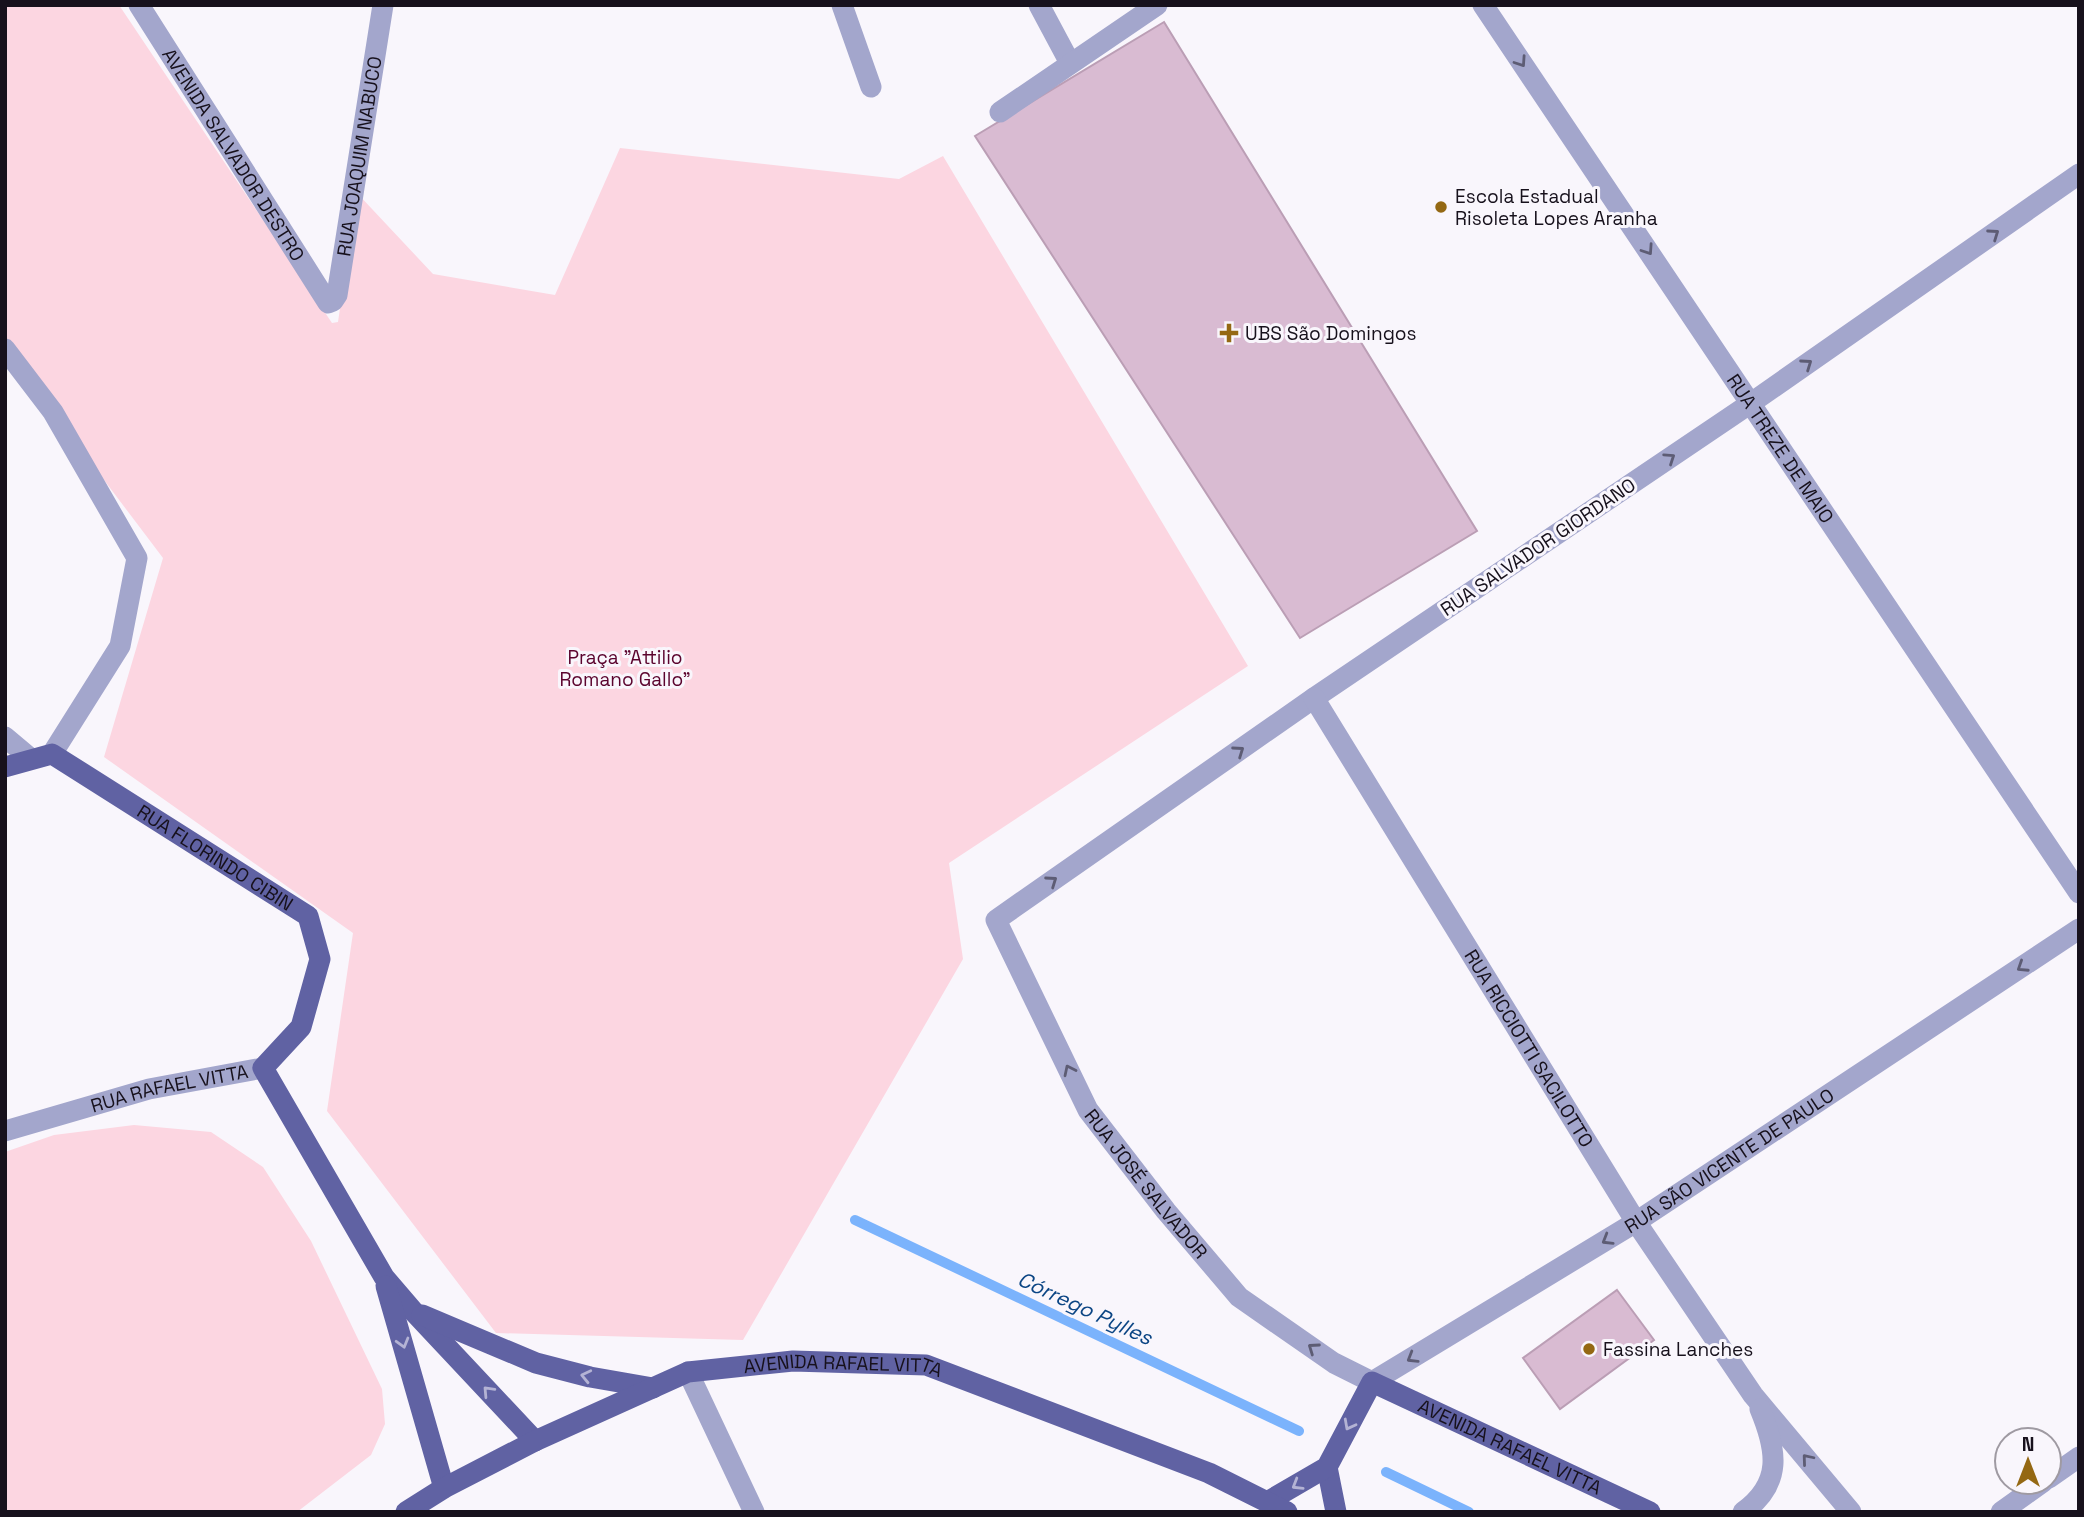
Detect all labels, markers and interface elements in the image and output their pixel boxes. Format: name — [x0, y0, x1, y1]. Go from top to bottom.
street label: AVENIDA SALVADOR DESTRO — [157, 43, 311, 266]
street label: RUA JOAQUIM NABUCO — [331, 54, 387, 258]
one-way arrow — [1513, 54, 1525, 67]
place label: Escola Estadual Risoleta Lopes Aranha — [1455, 184, 1658, 231]
marker: Escola Estadual Risoleta Lopes Aranha — [1433, 199, 1449, 215]
one-way arrow — [1986, 230, 1999, 242]
one-way arrow — [1640, 243, 1653, 256]
place label: UBS São Domingos — [1245, 321, 1417, 346]
marker: UBS São Domingos — [1219, 323, 1239, 343]
one-way arrow — [1799, 360, 1812, 372]
street label: RUA TREZE DE MAIO — [1721, 369, 1840, 528]
one-way arrow — [1662, 454, 1675, 466]
street label: RUA SALVADOR GIORDANO — [1436, 472, 1640, 622]
park label: Praça "Attilio Romano Gallo" — [559, 645, 691, 692]
one-way arrow — [1231, 747, 1244, 759]
street label: RUA FLORINDO CIBIN — [132, 799, 298, 916]
one-way arrow — [1044, 877, 1057, 889]
street label: RUA RICCIOTTI SACILOTTO — [1459, 945, 1599, 1152]
one-way arrow — [2017, 959, 2030, 971]
street label: RUA RAFAEL VITTA — [87, 1058, 250, 1118]
one-way arrow — [1063, 1065, 1077, 1077]
street label: RUA SÃO VICENTE DE PAULO — [1620, 1082, 1839, 1239]
street label: RUA JOSÉ SALVADOR — [1079, 1104, 1213, 1264]
one-way arrow — [1601, 1232, 1614, 1245]
water label: Córrego Pylles — [1013, 1265, 1157, 1351]
one-way arrow — [394, 1336, 409, 1348]
place label: Fassina Lanches — [1603, 1337, 1753, 1362]
marker: Fassina Lanches — [1581, 1341, 1597, 1357]
one-way arrow — [1308, 1344, 1321, 1356]
street label: AVENIDA RAFAEL VITTA — [742, 1348, 946, 1383]
one-way arrow — [1407, 1350, 1420, 1363]
one-way arrow — [580, 1369, 592, 1384]
one-way arrow — [484, 1386, 496, 1399]
street label: AVENIDA RAFAEL VITTA — [1414, 1393, 1606, 1500]
one-way arrow — [1344, 1417, 1358, 1430]
north arrow — [1993, 1426, 2063, 1496]
text: N — [2022, 1432, 2034, 1457]
one-way arrow — [1803, 1455, 1815, 1468]
one-way arrow — [1292, 1476, 1305, 1489]

